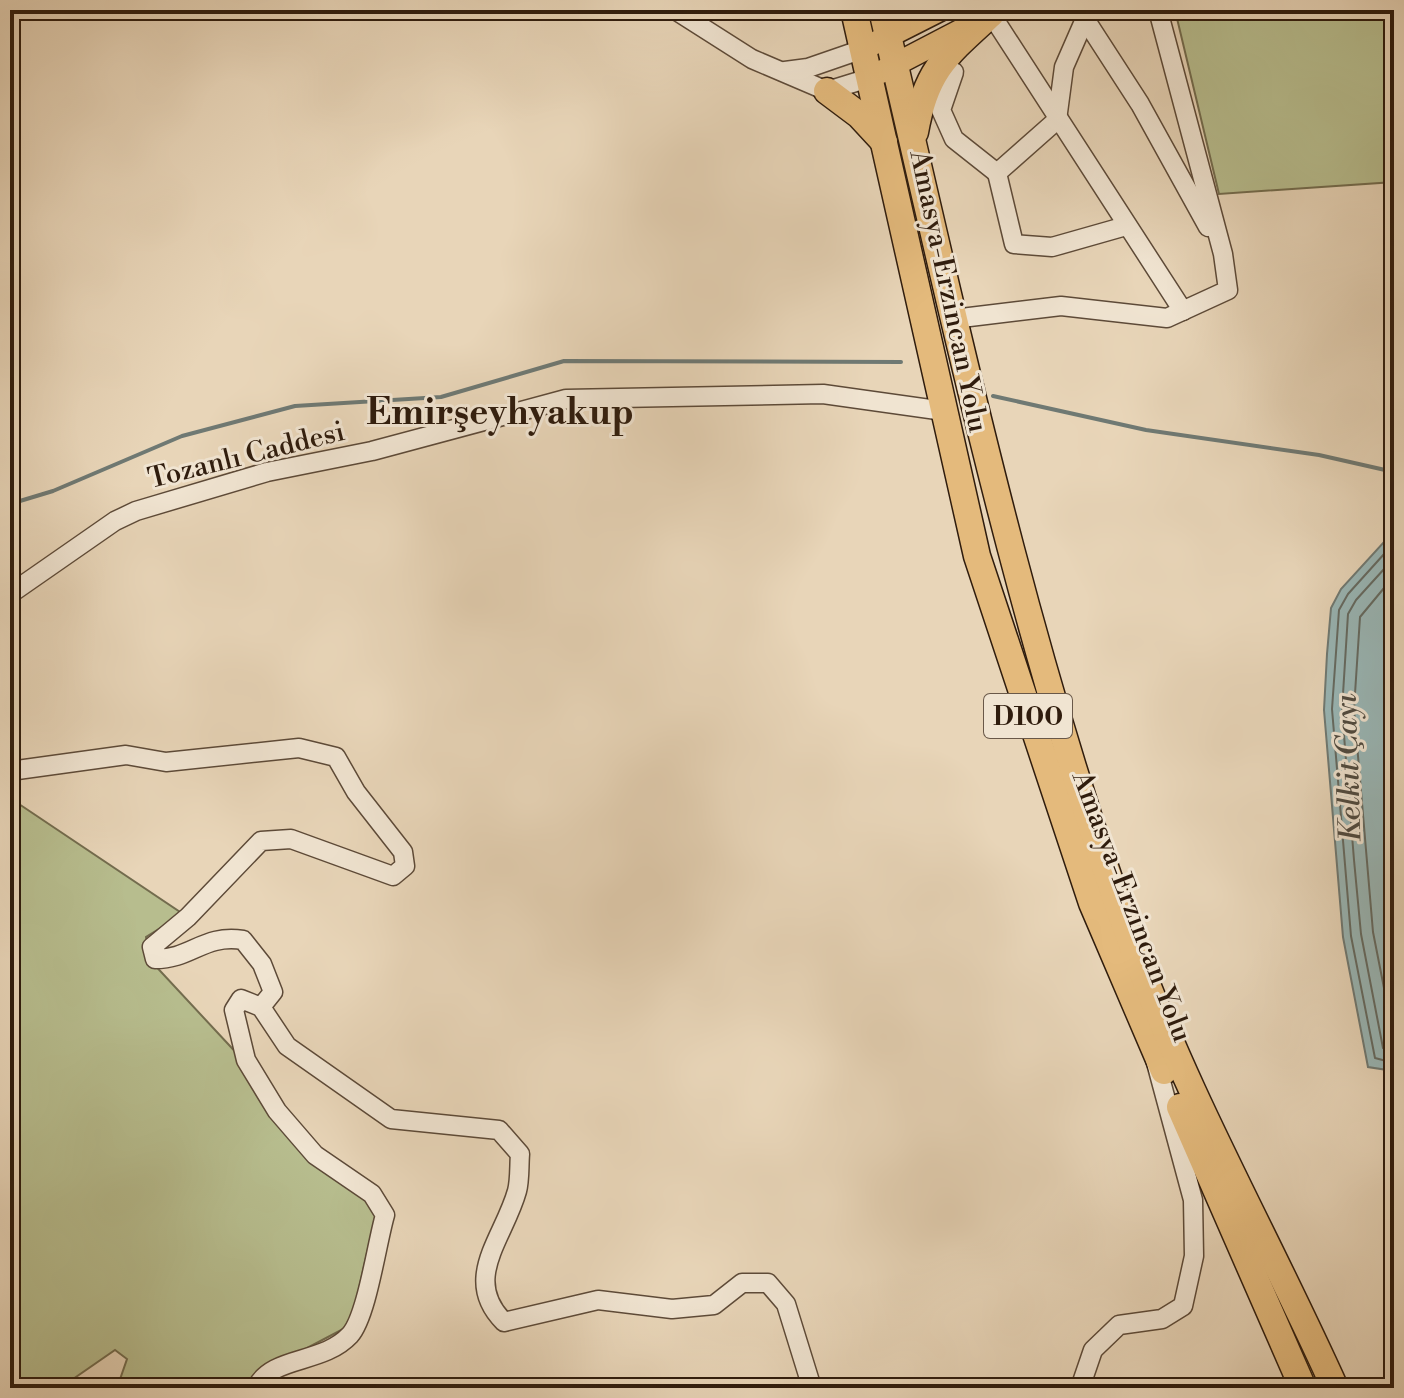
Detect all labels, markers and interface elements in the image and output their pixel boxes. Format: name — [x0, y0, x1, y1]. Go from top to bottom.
street label: Amasya-Erzincan Yolu — [901, 146, 996, 435]
district label: Emirşeyhyakup — [366, 391, 634, 436]
street label: Tozanlı Caddesi — [144, 414, 348, 497]
water label: Kelkit Çayı — [1327, 692, 1371, 843]
road number: D100 — [984, 694, 1072, 738]
street label: Amasya-Erzincan Yolu — [1063, 765, 1199, 1047]

